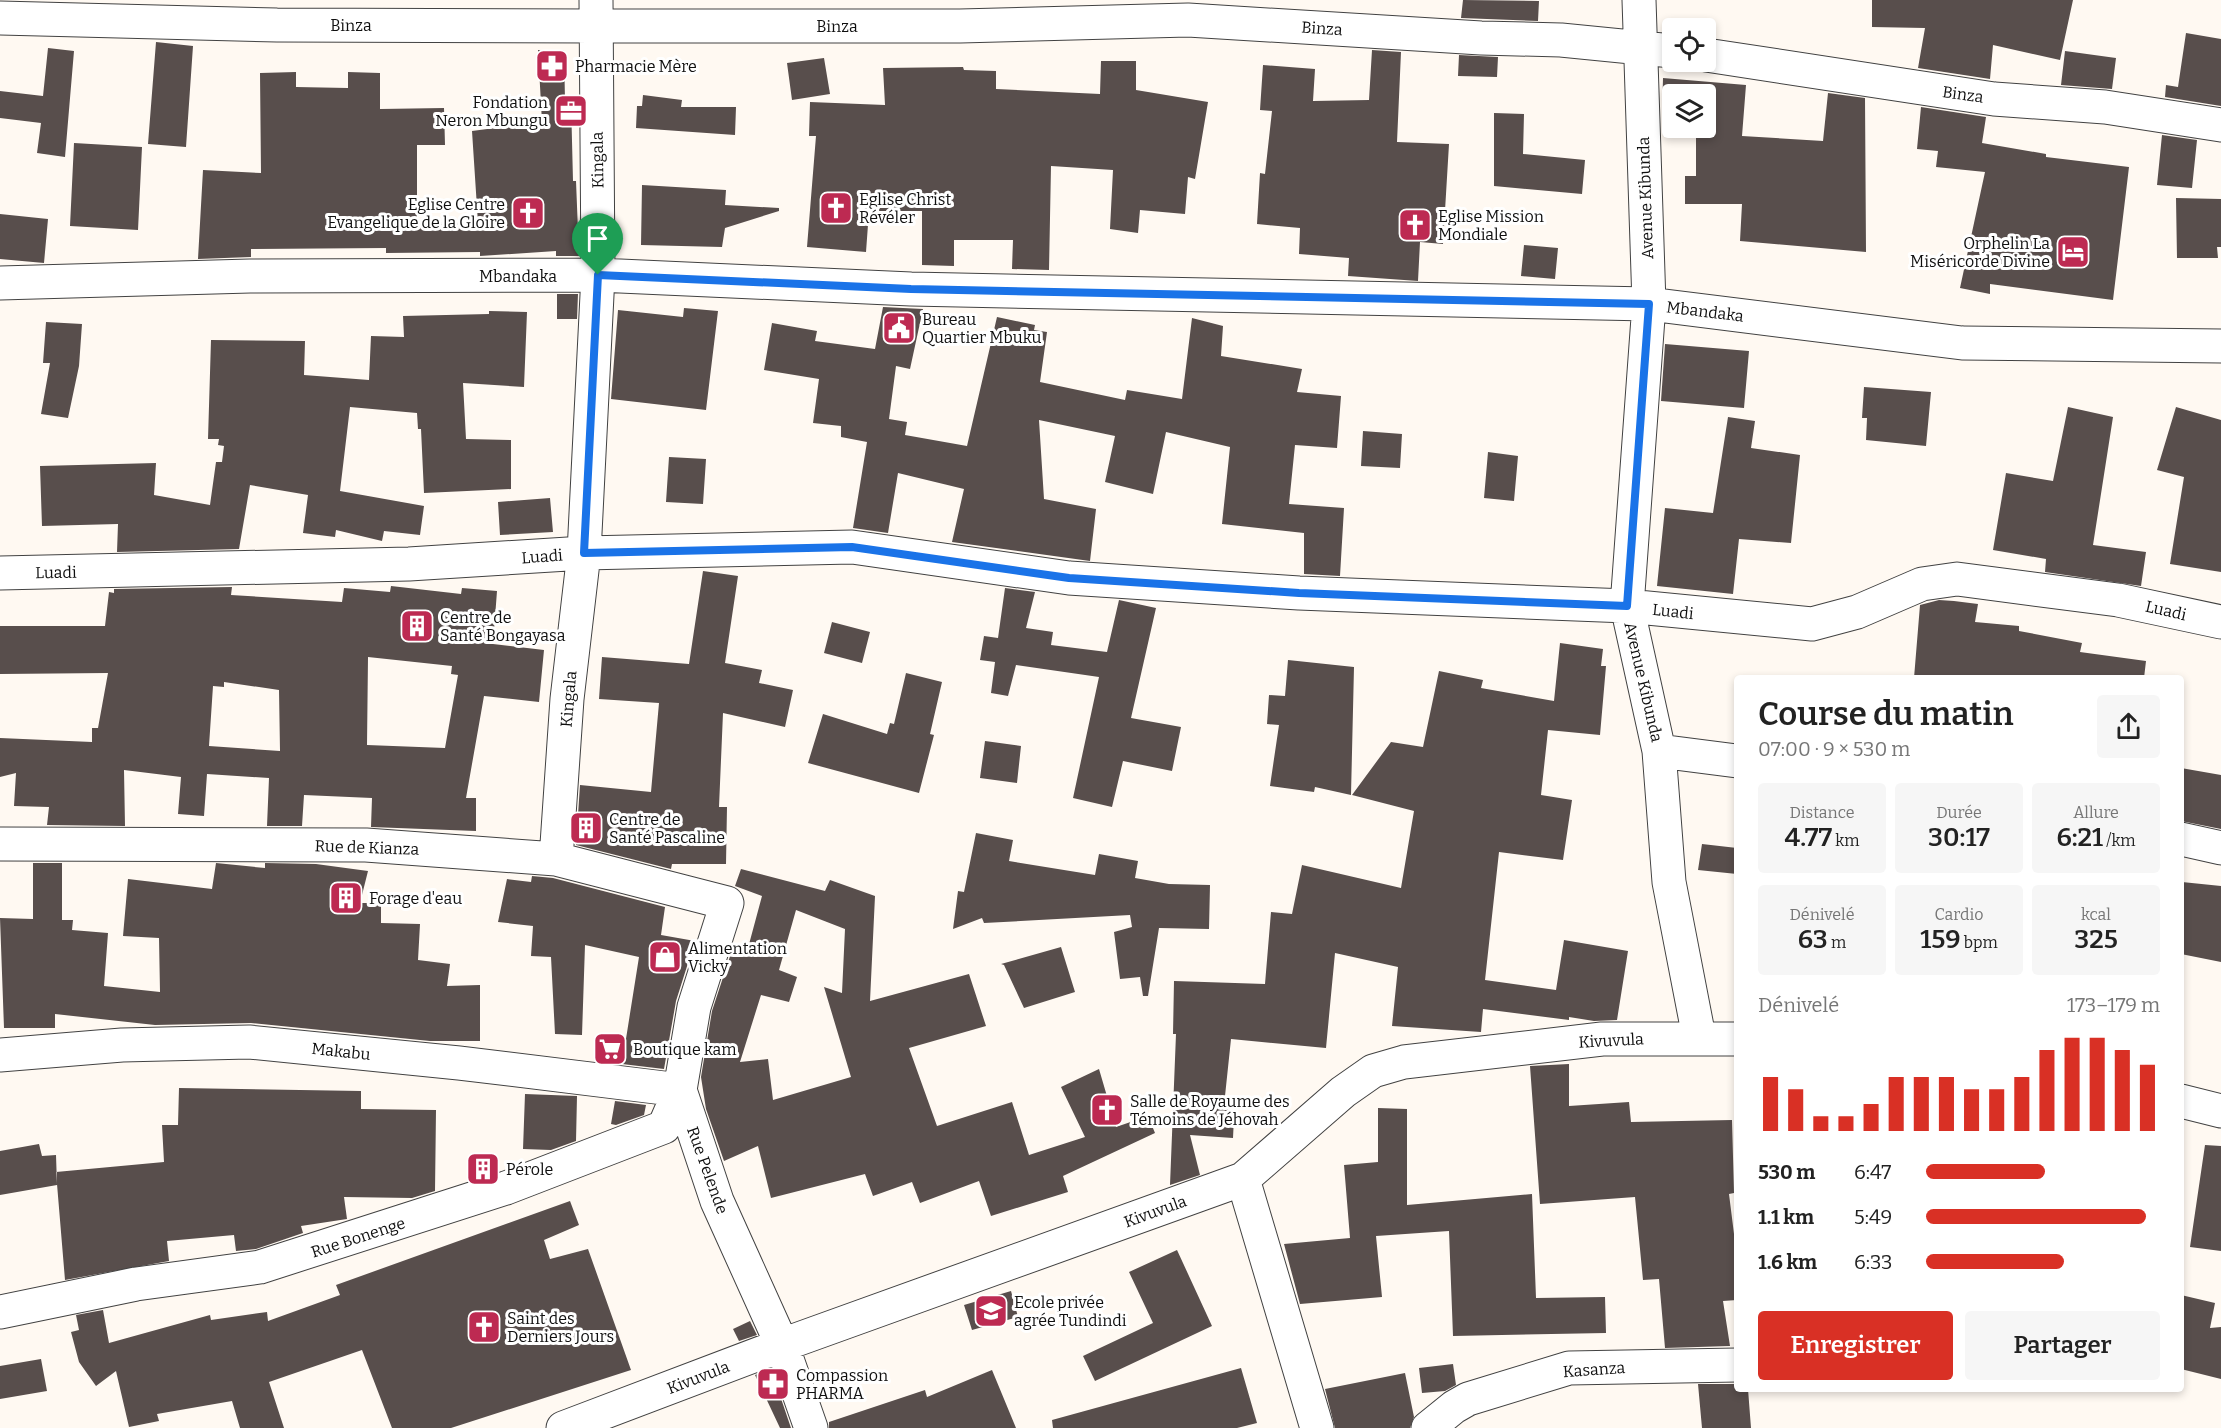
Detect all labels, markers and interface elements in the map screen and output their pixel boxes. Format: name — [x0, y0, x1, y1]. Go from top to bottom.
street label: Binza — [330, 16, 372, 35]
street label: Binza — [816, 17, 858, 36]
street label: Binza — [1301, 18, 1343, 39]
map controls — [1662, 18, 1716, 138]
button: locate — [1662, 18, 1716, 72]
pharmacy icon: Pharmacie Mère — [534, 48, 570, 84]
place label: Pharmacie Mère — [575, 57, 697, 76]
street label: Binza — [1941, 82, 1985, 107]
button: layers — [1662, 84, 1716, 138]
place label: Fondation Neron Mbungu — [435, 93, 548, 130]
office icon: Fondation Neron Mbungu — [553, 93, 589, 129]
street label: Kingala — [588, 131, 607, 188]
street label: Avenue Kibunda — [1634, 136, 1657, 260]
church icon: Eglise Christ Révéler — [818, 190, 854, 226]
place label: Eglise Christ Révéler — [859, 190, 951, 227]
place label: Eglise Centre Evangelique de la Gloire — [327, 195, 505, 232]
church icon: Eglise Centre Evangelique de la Gloire — [510, 195, 546, 231]
church icon: Eglise Mission Mondiale — [1397, 207, 1433, 243]
place label: Eglise Mission Mondiale — [1438, 207, 1544, 244]
pin — [572, 213, 623, 275]
icon: arrive — [581, 222, 614, 255]
place label: Orphelin La Miséricorde Divine — [1910, 234, 2050, 271]
hotel icon: Orphelin La Miséricorde Divine — [2055, 234, 2091, 270]
street label: Mbandaka — [479, 267, 557, 286]
street label: Mbandaka — [1665, 297, 1745, 326]
public building icon: Bureau Quartier Mbuku — [881, 310, 917, 346]
place label: Bureau Quartier Mbuku — [922, 310, 1042, 347]
street label: Luadi — [521, 546, 564, 567]
street label: Luadi — [35, 563, 77, 582]
street label: Luadi — [2144, 597, 2188, 624]
street label: Luadi — [1651, 600, 1695, 623]
building icon: Centre de Santé Bongayasa — [399, 608, 435, 644]
place label: Centre de Santé Bongayasa — [440, 608, 566, 645]
street label: Avenue Kibunda — [1620, 620, 1667, 744]
street label: Kingala — [557, 670, 580, 728]
text: Course du matin — [1758, 694, 2014, 734]
button: share — [2097, 695, 2160, 758]
text: 07:00 · 9 × 530 m — [1758, 737, 1910, 761]
text: Distance — [1790, 803, 1854, 822]
text: Durée — [1936, 803, 1982, 822]
text: Allure — [2073, 803, 2119, 822]
building icon: Centre de Santé Pascaline — [568, 810, 604, 846]
place label: Centre de Santé Pascaline — [609, 810, 725, 847]
text: 4.77 — [1785, 822, 1832, 853]
text: 30:17 — [1928, 822, 1990, 853]
text: 6:21 — [2056, 822, 2103, 853]
text: km — [1832, 831, 1859, 850]
text: /km — [2103, 831, 2136, 850]
street label: Rue de Kianza — [314, 836, 420, 859]
building icon: Forage d'eau — [328, 880, 364, 916]
place label: Forage d'eau — [369, 889, 462, 908]
text: Dénivelé — [1789, 905, 1855, 924]
text: Cardio — [1935, 905, 1983, 924]
text: kcal — [2081, 905, 2111, 924]
text: 63 — [1798, 924, 1828, 955]
text: 159 — [1920, 924, 1960, 955]
text: 325 — [2074, 924, 2118, 955]
text: m — [1828, 933, 1846, 952]
text: bpm — [1960, 933, 1998, 952]
shop icon: Alimentation Vicky — [647, 939, 683, 975]
place label: Alimentation Vicky — [688, 939, 787, 976]
text: Dénivelé — [1758, 993, 1839, 1017]
text: 173–179 m — [2067, 993, 2160, 1017]
street label: Kivuvula — [1578, 1029, 1644, 1052]
supermarket icon: Boutique kam — [592, 1031, 628, 1067]
street label: Makabu — [310, 1039, 372, 1064]
place label: Boutique kam — [633, 1040, 737, 1059]
church icon: Salle de Royaume des Témoins de Jéhovah — [1089, 1092, 1125, 1128]
place label: Salle de Royaume des Témoins de Jéhovah — [1130, 1092, 1290, 1129]
street label: Rue Pelende — [683, 1124, 732, 1217]
building icon: Pérole — [465, 1151, 501, 1187]
place label: Pérole — [506, 1160, 553, 1179]
text: 530 m — [1758, 1160, 1815, 1184]
text: 6:47 — [1854, 1160, 1891, 1184]
street label: Kivuvula — [1121, 1191, 1189, 1232]
text: 1.1 km — [1758, 1205, 1814, 1229]
text: 5:49 — [1854, 1205, 1892, 1229]
street label: Rue Bonenge — [309, 1213, 408, 1262]
text: 1.6 km — [1758, 1250, 1817, 1274]
text: 6:33 — [1854, 1250, 1892, 1274]
school or university icon: Ecole privée agrée Tundindi — [973, 1293, 1009, 1329]
place label: Ecole privée agrée Tundindi — [1014, 1293, 1127, 1330]
church icon: Saint des Derniers Jours — [466, 1309, 502, 1345]
place label: Saint des Derniers Jours — [507, 1309, 614, 1346]
button: Enregistrer — [1758, 1311, 1953, 1380]
button: Partager — [1965, 1311, 2160, 1380]
street label: Kivuvula — [664, 1357, 732, 1398]
street label: Kasanza — [1562, 1358, 1626, 1381]
pharmacy icon: Compassion PHARMA — [755, 1366, 791, 1402]
place label: Compassion PHARMA — [796, 1366, 888, 1403]

